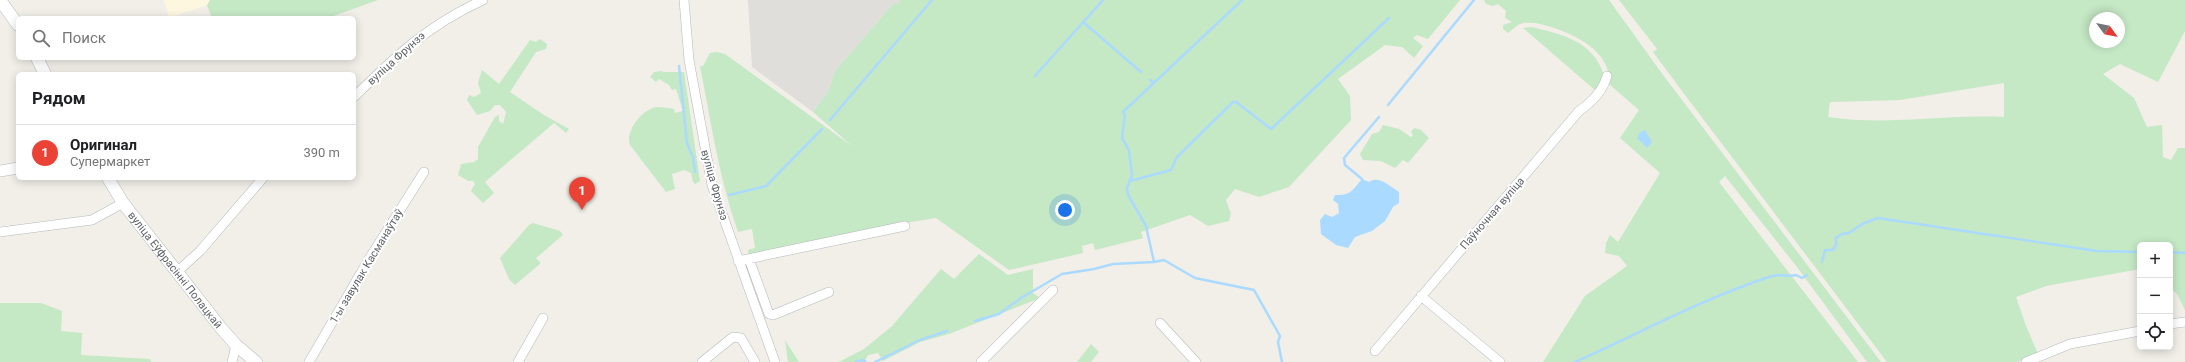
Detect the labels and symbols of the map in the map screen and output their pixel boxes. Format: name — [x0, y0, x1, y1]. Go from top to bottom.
north arrow — [2089, 12, 2125, 48]
street label: вуліца Фрунзэ — [365, 29, 428, 88]
street label: вуліца Фрунзэ — [698, 148, 731, 222]
street label: Паўночная вуліца — [1457, 175, 1527, 252]
pin: 1 — [569, 177, 595, 210]
your location — [1055, 200, 1075, 220]
street label: 1-ы завулак Касманаўтаў — [327, 206, 406, 326]
street label: вуліца Еўфрасінні Полацкай — [125, 209, 225, 331]

